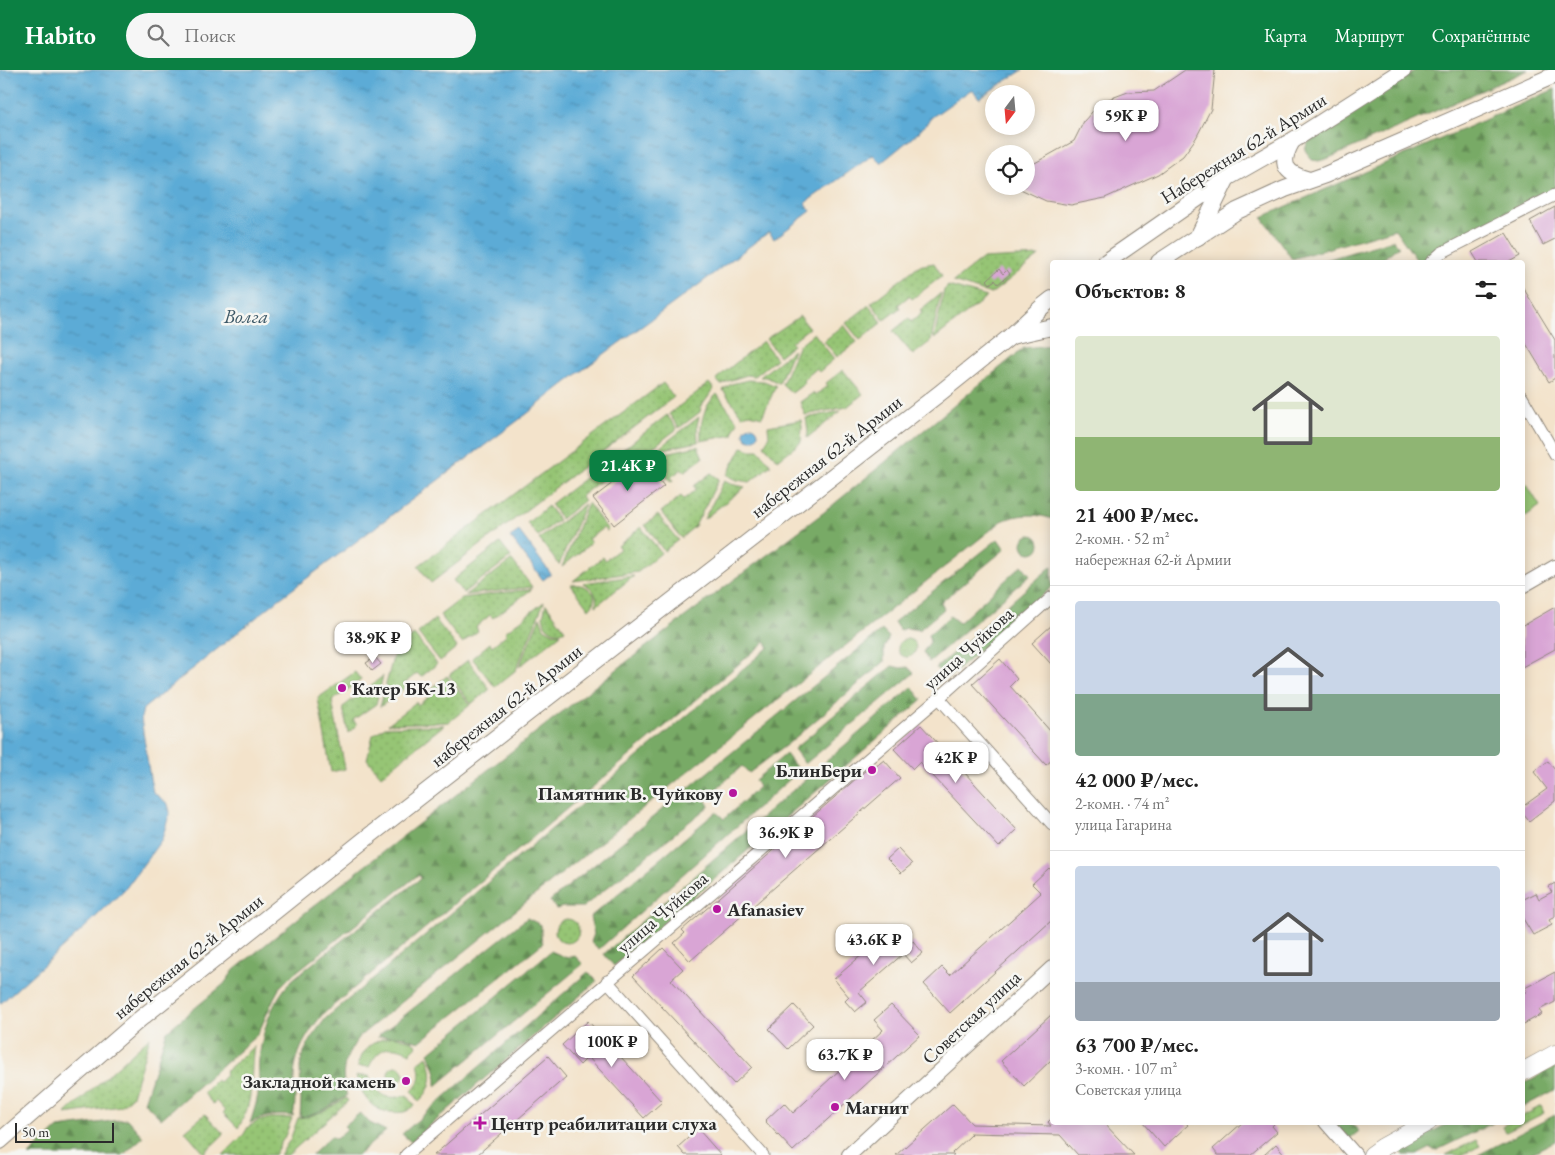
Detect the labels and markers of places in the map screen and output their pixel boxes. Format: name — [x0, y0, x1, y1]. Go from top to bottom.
pin: 59K ₽ — [1091, 100, 1161, 142]
pin: 21.4K ₽ — [582, 450, 674, 492]
pin: 38.9K ₽ — [327, 622, 419, 664]
place label: Катер БК-13 — [352, 676, 456, 701]
marker: Катер БК-13 — [336, 682, 348, 694]
pin: 42K ₽ — [921, 742, 991, 784]
place label: БлинБери — [776, 758, 862, 783]
marker: БлинБери — [866, 764, 878, 776]
place label: Памятник В. Чуйкову — [538, 781, 724, 806]
marker: Памятник В. Чуйкову — [727, 787, 739, 799]
pin: 36.9K ₽ — [740, 816, 832, 859]
place label: Afanasiev — [726, 897, 805, 922]
marker: Afanasiev — [711, 903, 723, 915]
pin: 43.6K ₽ — [828, 924, 920, 966]
pin: 100K ₽ — [571, 1026, 653, 1068]
pin: 63.7K ₽ — [799, 1038, 891, 1081]
place label: Закладной камень — [242, 1069, 396, 1094]
marker: Закладной камень — [400, 1075, 412, 1087]
place label: Магнит — [845, 1095, 909, 1120]
marker: Магнит — [829, 1101, 841, 1113]
place label: Центр реабилитации слуха — [491, 1111, 718, 1136]
marker: Центр реабилитации слуха — [473, 1116, 487, 1130]

